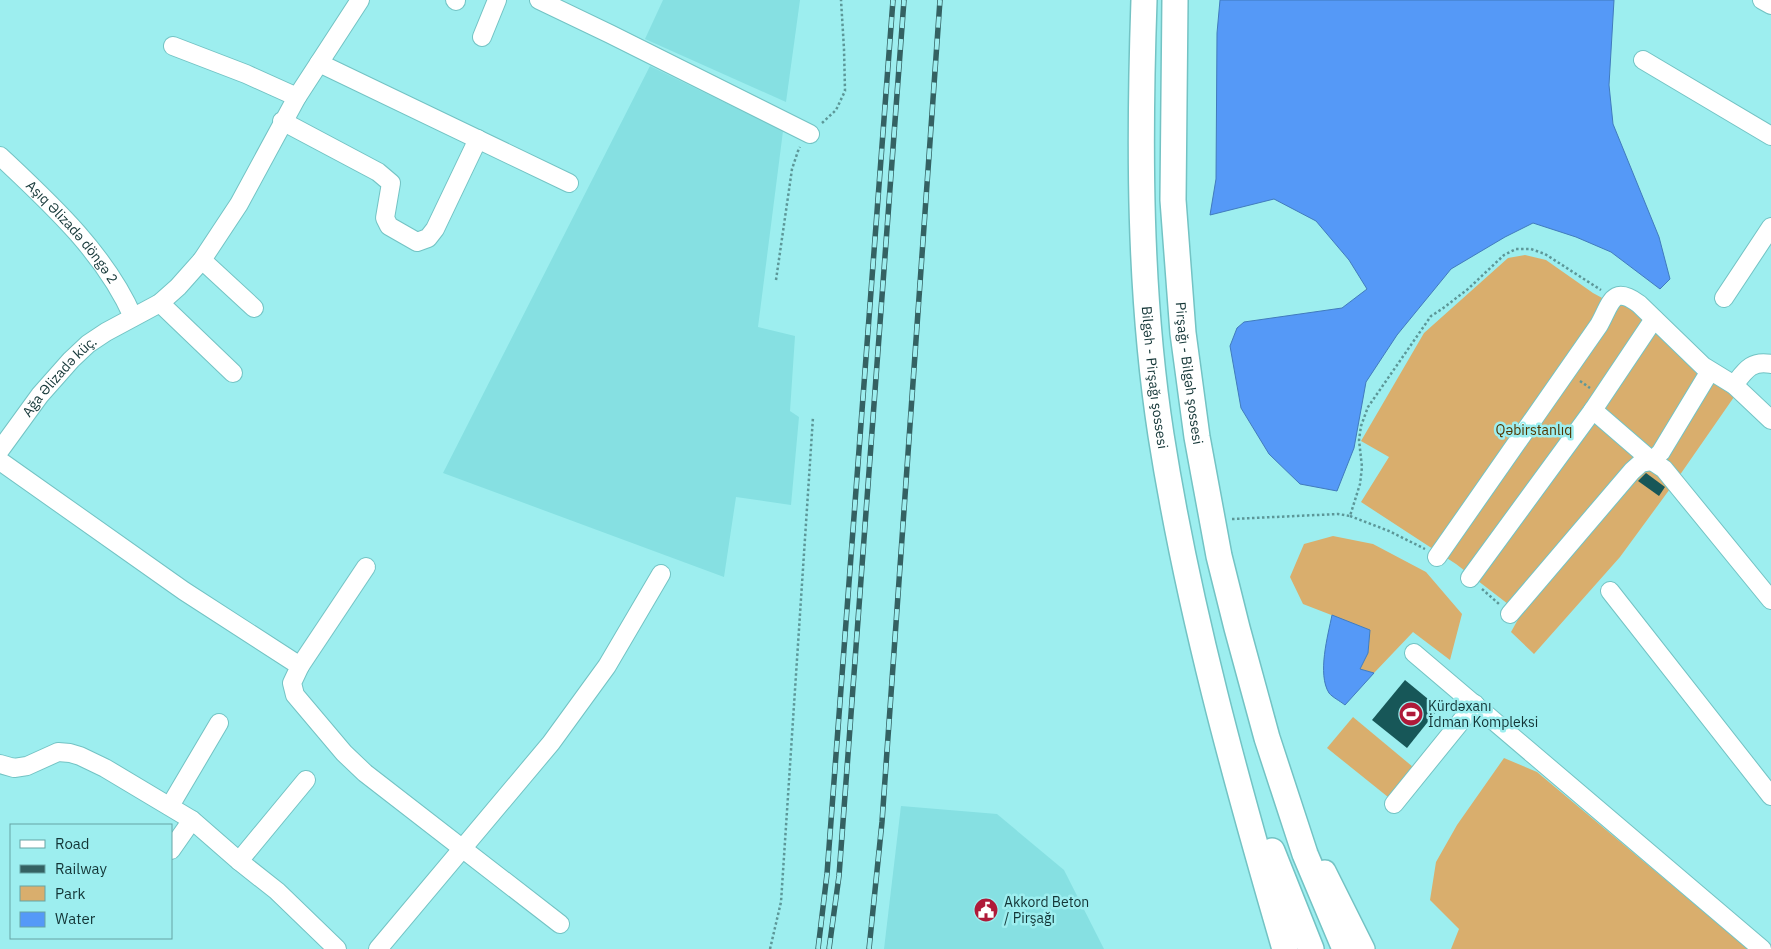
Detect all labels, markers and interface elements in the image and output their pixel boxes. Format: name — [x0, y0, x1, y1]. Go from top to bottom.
street label: Aşıq Əlizadə döngə 2 — [22, 176, 122, 287]
street label: Pirşağı - Bilgəh şossesi — [1172, 301, 1207, 446]
street label: Bilgəh - Pirşağı şossesi — [1138, 305, 1172, 450]
street label: Ağa Əlizadə küç. — [18, 332, 100, 420]
park label: Qəbirstanlıq — [1496, 421, 1572, 439]
place label: Kürdəxanı İdman Kompleksi — [1428, 697, 1538, 731]
sports icon: Kürdəxanı İdman Kompleksi — [1398, 701, 1424, 727]
legend — [10, 824, 172, 939]
text: Road — [55, 834, 90, 853]
text: Railway — [55, 859, 108, 878]
text: Park — [55, 884, 85, 903]
place label: Akkord Beton / Pirşağı — [1004, 893, 1089, 927]
public building icon: Akkord Beton / Pirşağı — [973, 897, 999, 923]
text: Water — [55, 909, 96, 928]

